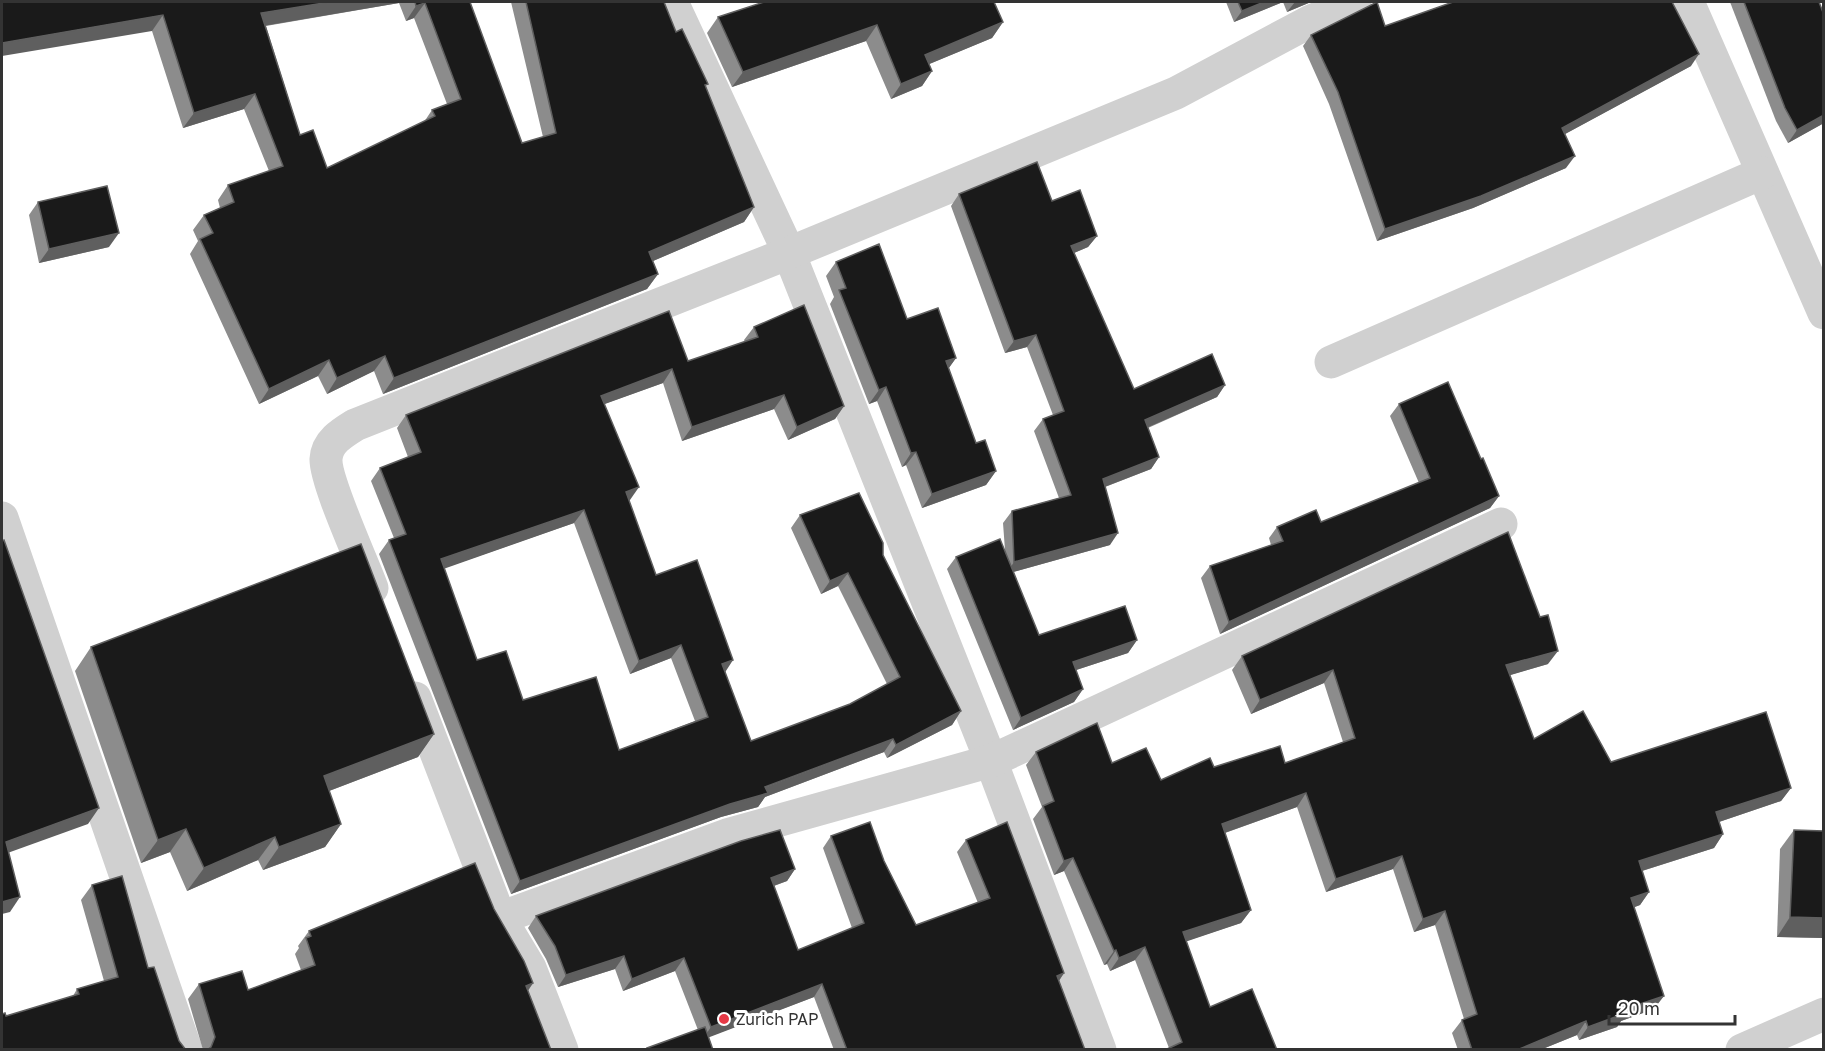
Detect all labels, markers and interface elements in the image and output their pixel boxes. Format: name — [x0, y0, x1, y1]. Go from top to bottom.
scale bar — [1609, 988, 1735, 1026]
text: 20 m — [1618, 997, 1660, 1019]
place label: Zurich PAP — [736, 1009, 818, 1029]
marker: Zurich PAP — [717, 1012, 731, 1026]

